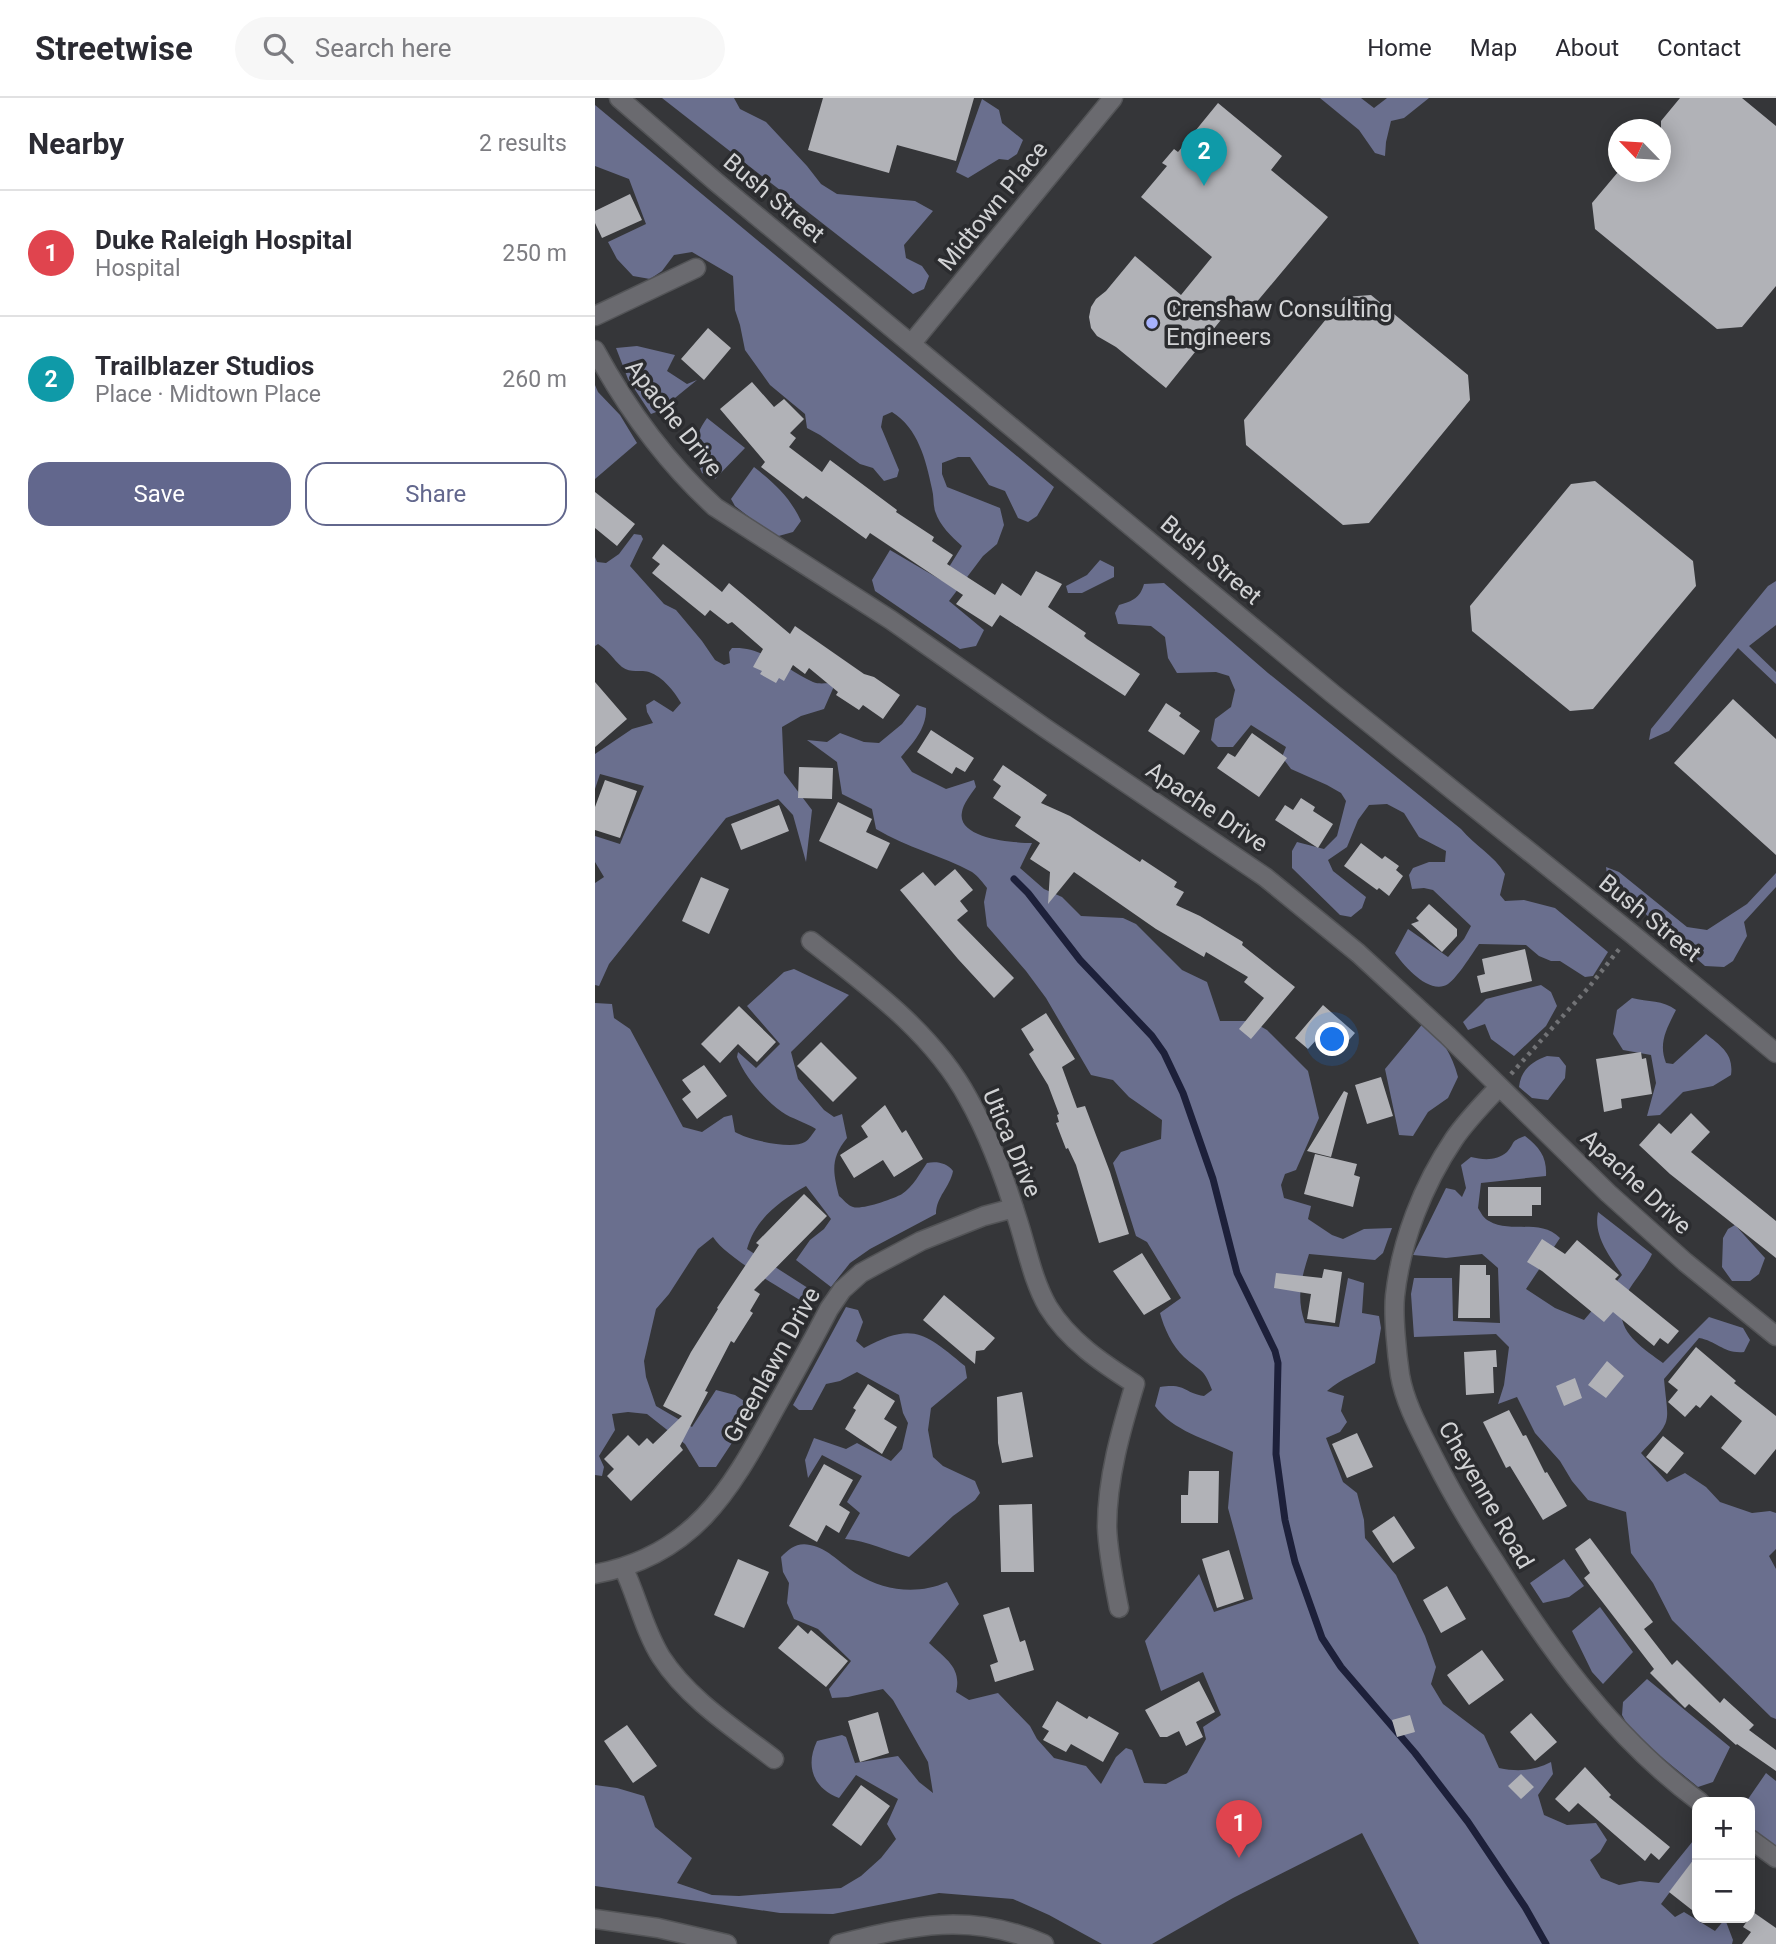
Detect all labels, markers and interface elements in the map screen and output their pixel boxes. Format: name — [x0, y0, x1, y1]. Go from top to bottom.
search box — [235, 17, 725, 80]
text: Streetwise — [35, 29, 193, 68]
icon: search — [259, 29, 297, 67]
text: Search here — [315, 33, 452, 63]
text: Home — [1367, 34, 1432, 62]
text: Map — [1470, 34, 1517, 62]
text: About — [1555, 34, 1619, 62]
text: Contact — [1657, 34, 1741, 62]
north arrow — [1608, 119, 1671, 182]
text: Nearby — [28, 126, 124, 161]
pin: 2 — [1181, 128, 1227, 186]
text: 2 results — [479, 130, 567, 157]
street label: Midtown Place — [932, 136, 1054, 276]
street label: Bush Street — [718, 148, 830, 248]
text: Duke Raleigh Hospital — [95, 225, 352, 255]
text: 1 — [44, 240, 58, 267]
text: 250 m — [502, 240, 567, 267]
text: Hospital — [95, 255, 181, 282]
place label: Crenshaw Consulting Engineers — [1166, 295, 1393, 351]
marker: Crenshaw Consulting Engineers — [1144, 315, 1160, 331]
text: Trailblazer Studios — [95, 351, 314, 381]
street label: Apache Drive — [620, 354, 728, 482]
text: 2 — [44, 366, 58, 393]
text: 260 m — [502, 366, 567, 393]
text: Place · Midtown Place — [95, 381, 321, 408]
button: Save — [28, 462, 291, 526]
button: Share — [305, 462, 567, 526]
street label: Bush Street — [1155, 510, 1267, 610]
street label: Apache Drive — [1141, 756, 1273, 858]
street label: Bush Street — [1593, 868, 1707, 968]
your location — [1315, 1022, 1349, 1056]
street label: Utica Drive — [977, 1085, 1047, 1201]
street label: Apache Drive — [1575, 1124, 1697, 1240]
street label: Greenlawn Drive — [718, 1283, 826, 1447]
street label: Cheyenne Road — [1432, 1416, 1540, 1574]
map controls — [1692, 1797, 1755, 1923]
button: + — [1692, 1797, 1755, 1860]
pin: 1 — [1216, 1800, 1262, 1858]
button: − — [1692, 1860, 1755, 1923]

